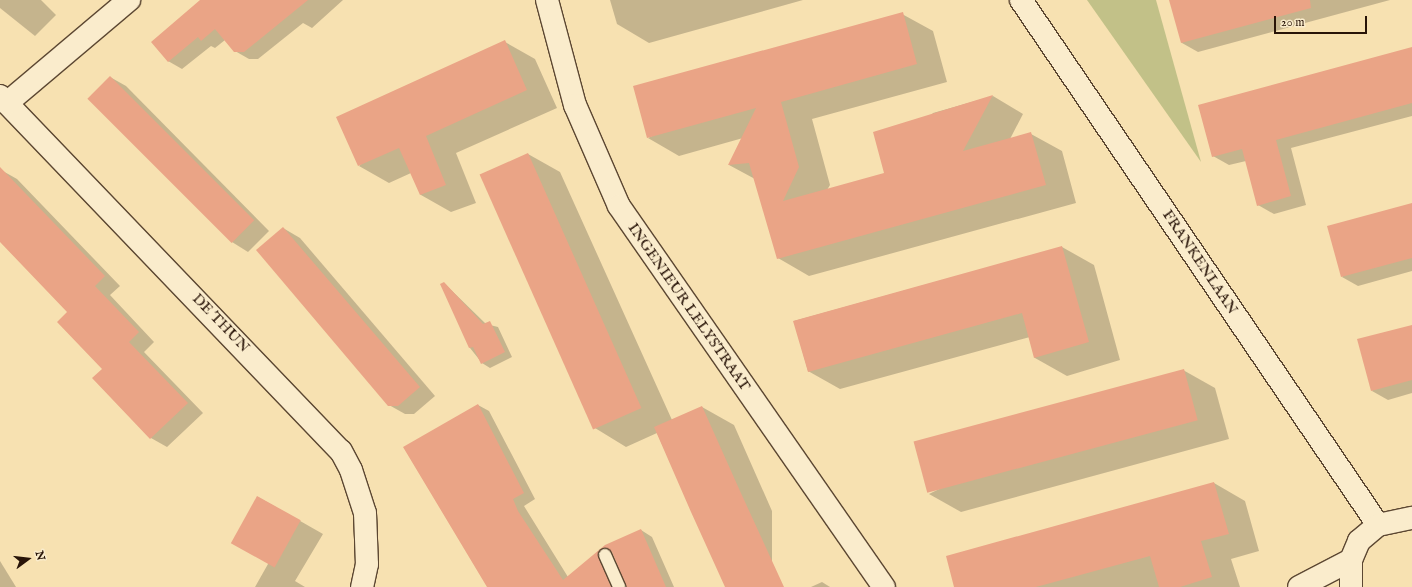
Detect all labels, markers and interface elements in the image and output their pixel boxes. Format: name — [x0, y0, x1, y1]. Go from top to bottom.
scale bar — [1276, 8, 1369, 34]
text: 20 m — [1281, 15, 1304, 30]
street label: FRANKENLAAN — [1158, 206, 1242, 318]
street label: INGENIEUR LELYSTRAAT — [624, 220, 754, 394]
street label: DE THUN — [188, 290, 254, 356]
north arrow — [8, 539, 48, 579]
text: N — [32, 549, 48, 562]

